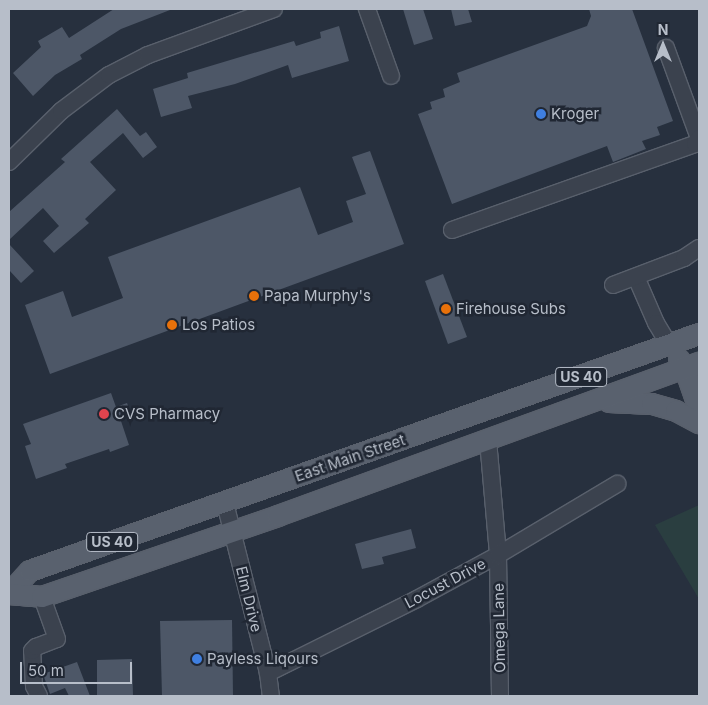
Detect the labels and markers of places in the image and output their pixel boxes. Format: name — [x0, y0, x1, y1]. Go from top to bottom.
place label: Kroger — [551, 105, 599, 123]
marker: Kroger — [535, 108, 547, 120]
place label: Papa Murphy's — [264, 287, 371, 305]
marker: Papa Murphy's — [248, 290, 260, 302]
place label: Firehouse Subs — [456, 300, 566, 318]
marker: Firehouse Subs — [440, 303, 452, 315]
place label: Los Patios — [182, 316, 255, 334]
marker: Los Patios — [166, 319, 178, 331]
place label: CVS Pharmacy — [114, 405, 220, 423]
marker: CVS Pharmacy — [98, 408, 110, 420]
place label: Payless Liqours — [207, 650, 318, 668]
marker: Payless Liqours — [191, 653, 203, 665]

